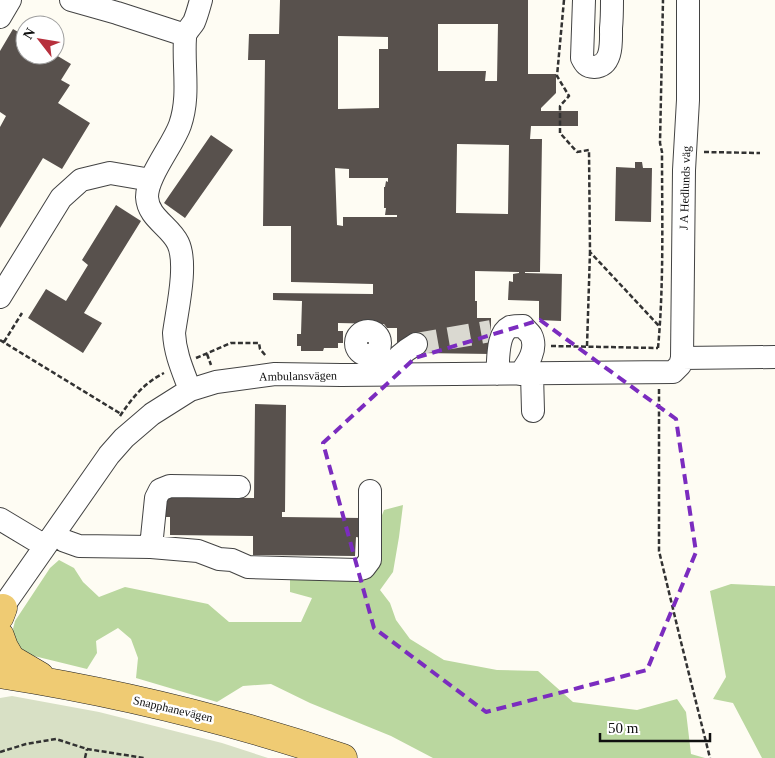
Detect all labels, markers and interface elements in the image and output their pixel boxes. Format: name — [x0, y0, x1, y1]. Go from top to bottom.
north arrow — [15, 15, 65, 65]
text: N — [20, 25, 38, 42]
street label: J A Hedlunds väg — [677, 146, 693, 230]
street label: Ambulansvägen — [259, 368, 337, 384]
street label: Snapphanevägen — [132, 693, 214, 725]
scale bar — [600, 710, 710, 742]
text: 50 m — [608, 720, 639, 736]

